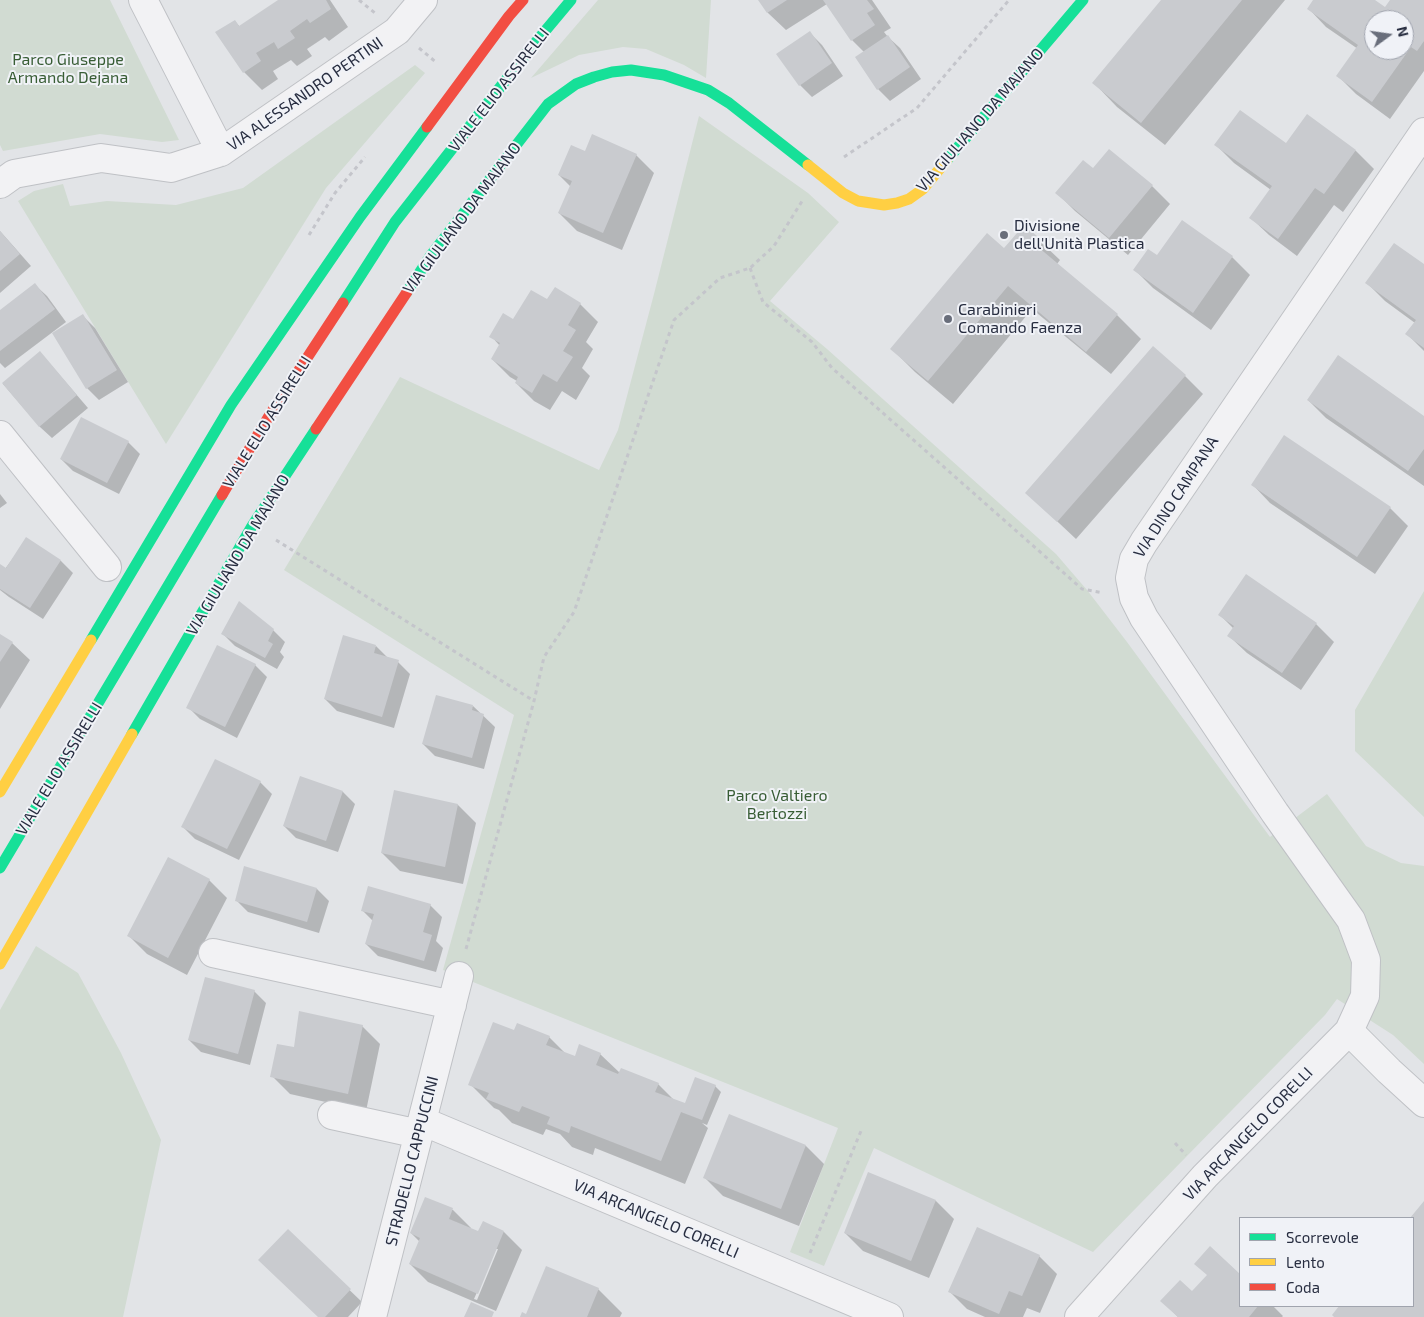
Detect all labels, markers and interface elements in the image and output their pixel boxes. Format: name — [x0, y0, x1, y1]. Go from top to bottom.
north arrow — [1364, 10, 1414, 60]
street label: VIALE ELIO ASSIRELLI — [445, 24, 553, 156]
text: N — [1394, 25, 1413, 38]
street label: VIA ALESSANDRO PERTINI — [223, 33, 387, 155]
street label: VIA GIULIANO DA MAIANO — [912, 44, 1048, 196]
park label: Parco Giuseppe Armando Dejana — [8, 50, 128, 88]
street label: VIA GIULIANO DA MAIANO — [399, 139, 525, 297]
place label: Divisione dell'Unità Plastica — [1014, 216, 1144, 254]
marker: Divisione dell'Unità Plastica — [998, 229, 1010, 241]
place label: Carabinieri Comando Faenza — [958, 300, 1082, 338]
marker: Carabinieri Comando Faenza — [942, 313, 954, 325]
street label: VIALE ELIO ASSIRELLI — [219, 353, 315, 491]
street label: VIA DINO CAMPANA — [1130, 433, 1222, 561]
street label: VIA GIULIANO DA MAIANO — [182, 471, 294, 639]
street label: VIALE ELIO ASSIRELLI — [12, 699, 106, 839]
park label: Parco Valtiero Bertozzi — [726, 786, 828, 824]
street label: VIA ARCANGELO CORELLI — [1179, 1063, 1317, 1205]
street label: STRADELLO CAPPUCCINI — [382, 1074, 442, 1248]
street label: VIA ARCANGELO CORELLI — [570, 1175, 742, 1263]
legend — [1239, 1217, 1414, 1307]
text: Scorrevole — [1286, 1228, 1359, 1246]
text: Lento — [1286, 1253, 1325, 1271]
text: Coda — [1286, 1278, 1320, 1296]

